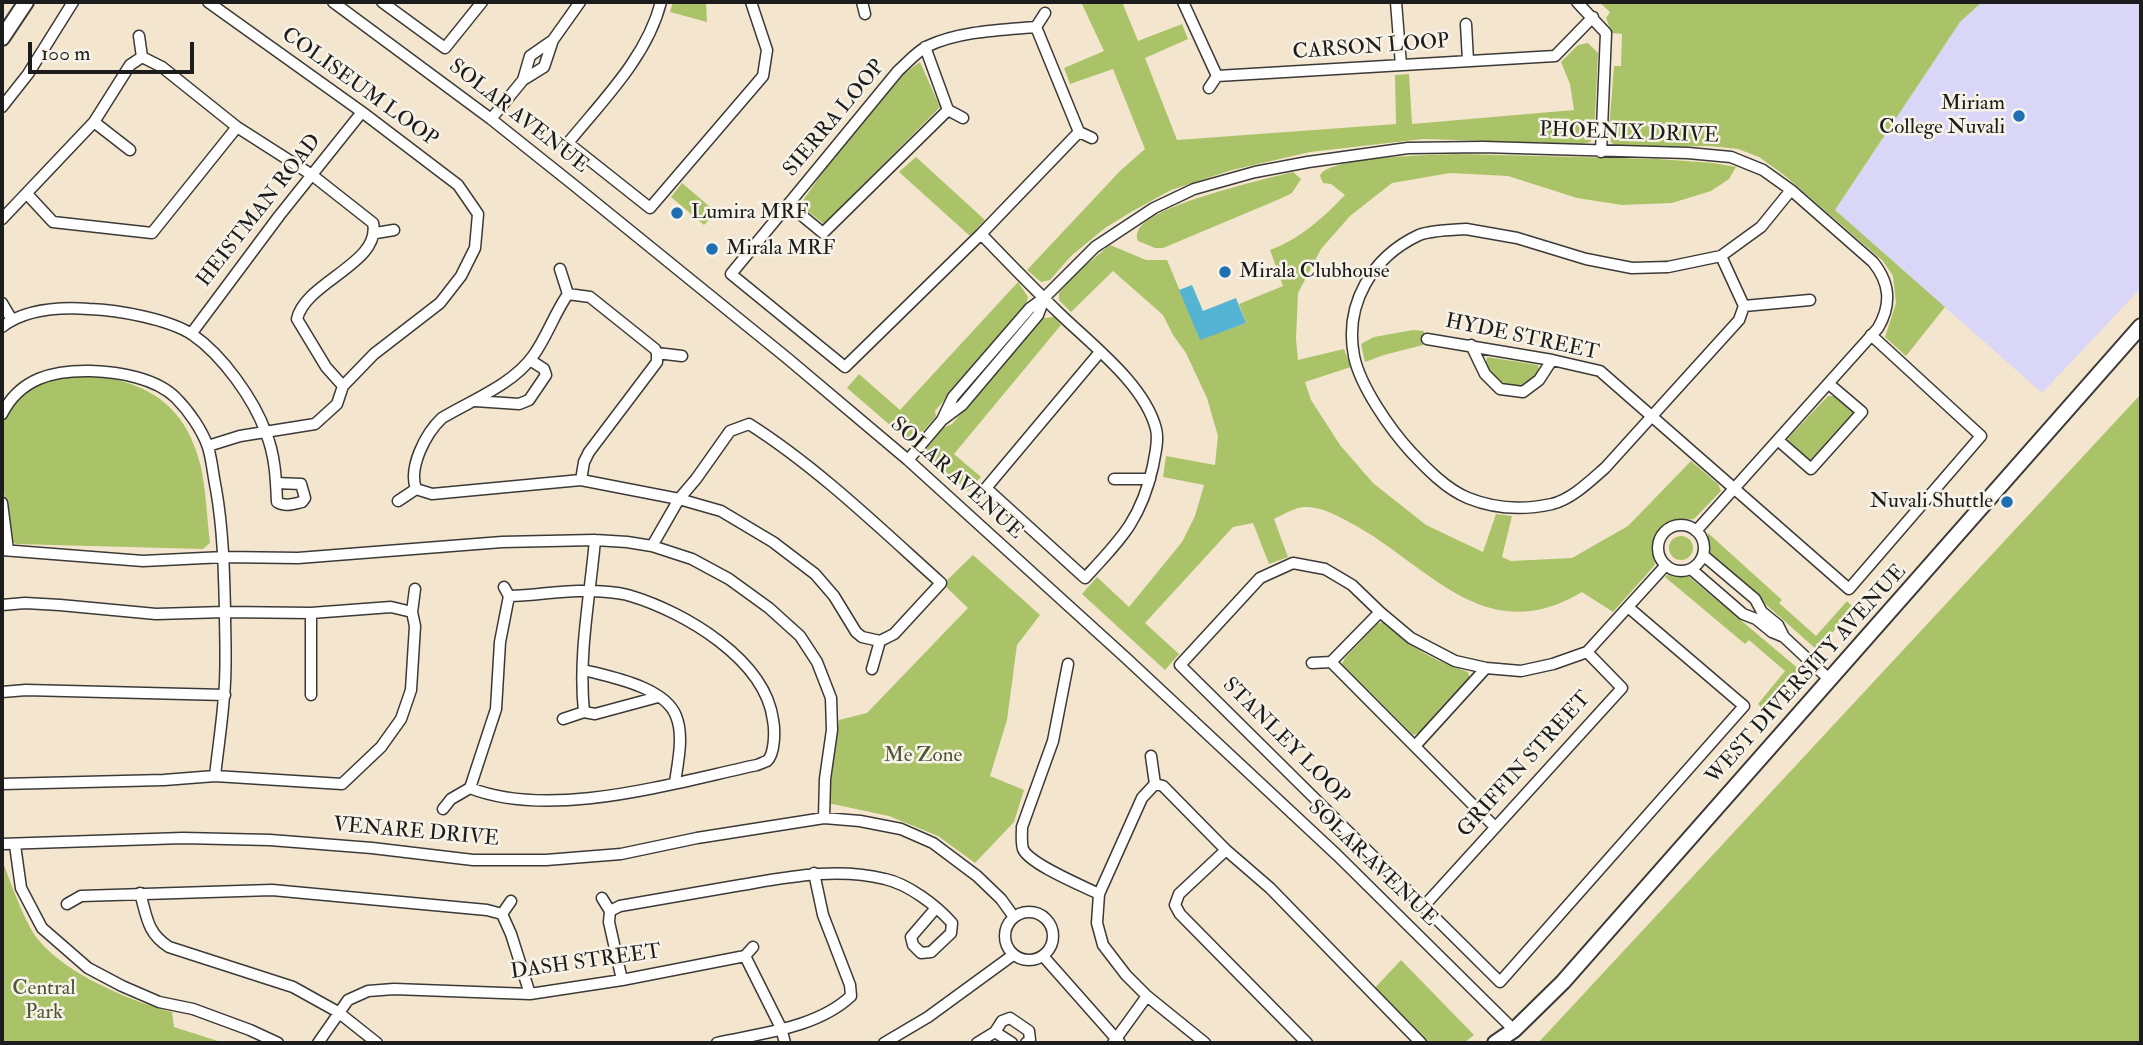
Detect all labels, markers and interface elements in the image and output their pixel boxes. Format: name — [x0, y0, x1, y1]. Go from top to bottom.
street label: COLISEUM LOOP — [276, 23, 442, 153]
scale bar — [32, 28, 198, 72]
street label: CARSON LOOP — [1292, 30, 1450, 66]
text: 100 m — [41, 40, 91, 67]
street label: SOLAR AVENUE — [443, 55, 593, 179]
street label: SIERRA LOOP — [779, 56, 891, 182]
place label: Miriam College Nuvali — [1879, 91, 2005, 141]
marker: Miriam College Nuvali — [2011, 108, 2027, 124]
street label: PHOENIX DRIVE — [1539, 118, 1719, 150]
street label: HEISTMAN ROAD — [193, 130, 327, 292]
place label: Lumira MRF — [691, 200, 808, 226]
marker: Lumira MRF — [669, 205, 685, 221]
place label: Mirala MRF — [726, 236, 835, 262]
marker: Mirala MRF — [704, 241, 720, 257]
place label: Mirala Clubhouse — [1239, 259, 1389, 285]
marker: Mirala Clubhouse — [1217, 264, 1233, 280]
street label: HYDE STREET — [1443, 309, 1601, 367]
street label: SOLAR AVENUE — [884, 413, 1028, 545]
place label: Nuvali Shuttle — [1870, 489, 1993, 515]
marker: Nuvali Shuttle — [1999, 494, 2015, 510]
street label: WEST DIVERSITY AVENUE — [1702, 560, 1912, 790]
street label: STANLEY LOOP — [1216, 673, 1354, 811]
street label: GRIFFIN STREET — [1453, 687, 1597, 843]
park label: Me Zone — [884, 743, 962, 769]
street label: SOLAR AVENUE — [1302, 796, 1442, 932]
street label: VENARE DRIVE — [332, 813, 500, 853]
street label: DASH STREET — [509, 940, 663, 986]
park label: Central Park — [12, 976, 76, 1026]

